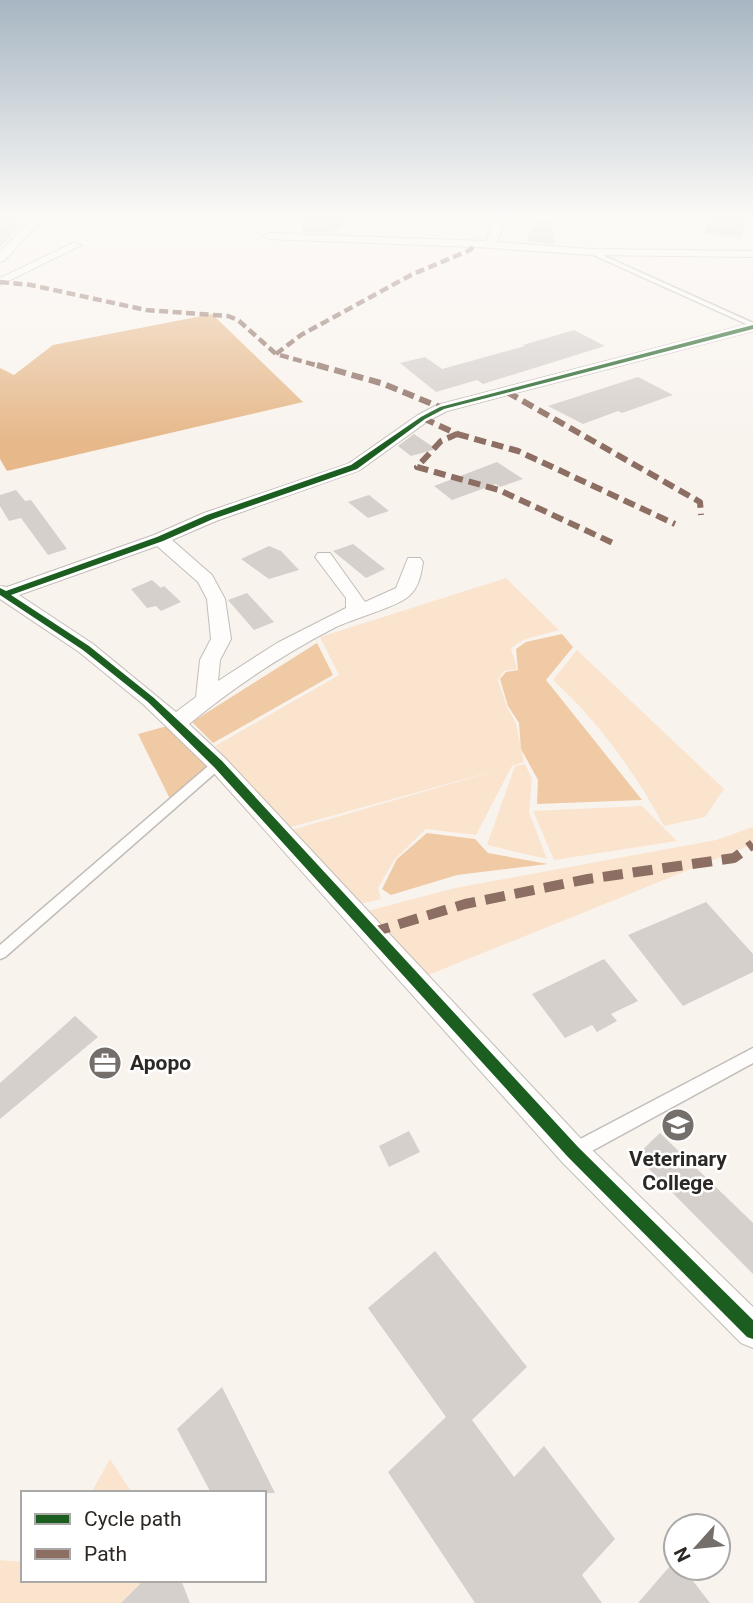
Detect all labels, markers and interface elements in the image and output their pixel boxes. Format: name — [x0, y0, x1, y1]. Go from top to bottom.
office icon: Apopo — [86, 1044, 124, 1082]
place label: Apopo — [130, 1051, 191, 1075]
school or university icon: Veterinary College — [659, 1106, 697, 1144]
place label: Veterinary College — [629, 1147, 727, 1195]
legend — [21, 1491, 266, 1582]
text: Cycle path — [84, 1507, 182, 1531]
north arrow — [662, 1512, 732, 1582]
text: Path — [84, 1542, 127, 1566]
text: N — [669, 1543, 696, 1566]

